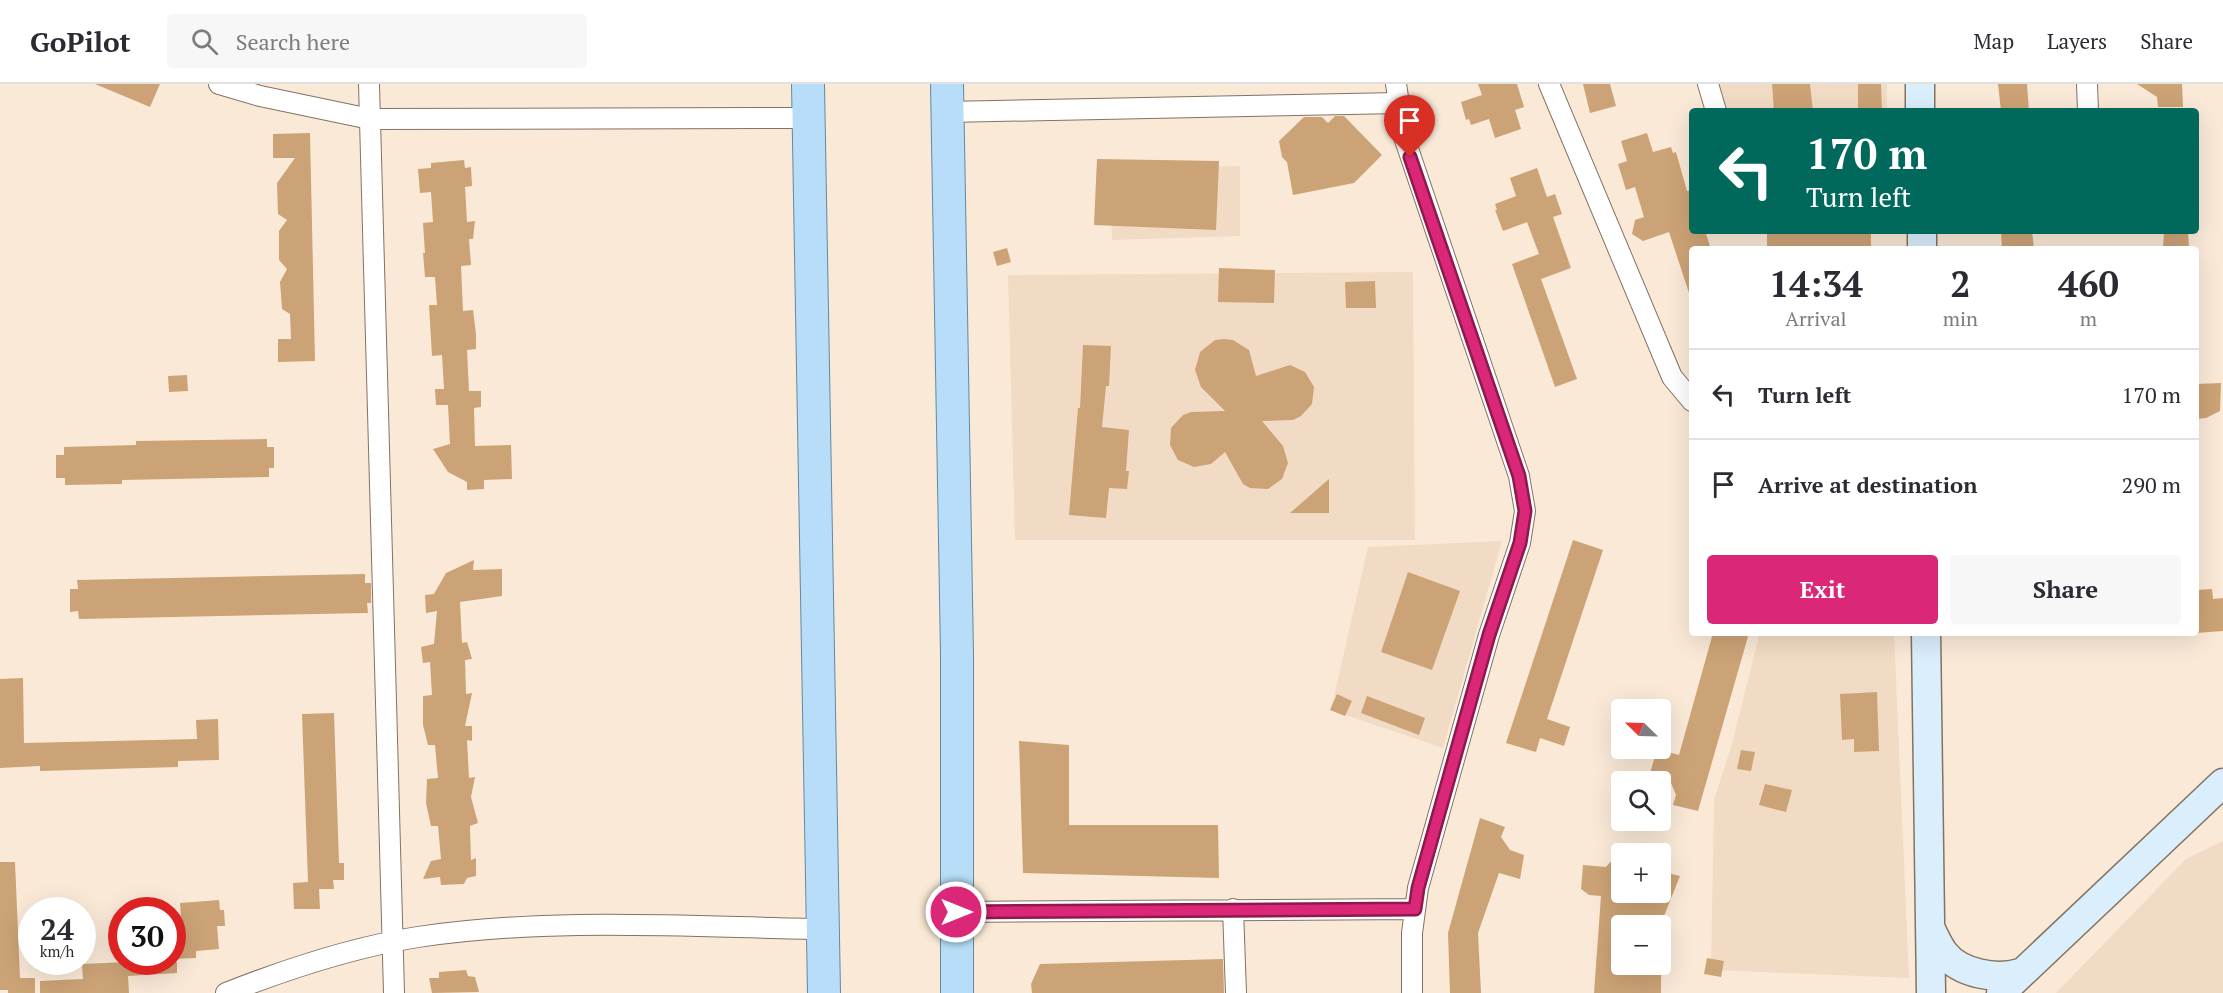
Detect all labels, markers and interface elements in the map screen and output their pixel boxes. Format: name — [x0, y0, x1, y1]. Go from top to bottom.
search box — [167, 14, 587, 68]
text: GoPilot — [30, 23, 131, 60]
icon: search — [188, 25, 221, 58]
text: Search here — [236, 27, 350, 56]
text: Map — [1973, 27, 2014, 55]
text: Layers — [2047, 27, 2107, 55]
text: Share — [2140, 27, 2193, 55]
pin — [1384, 95, 1435, 157]
icon: arrive — [1393, 104, 1426, 137]
text: 170 m — [1806, 125, 1927, 181]
icon: left — [1707, 132, 1785, 210]
text: Turn left — [1806, 179, 1911, 215]
text: 14:34 — [1769, 260, 1863, 307]
text: 2 — [1950, 260, 1971, 307]
text: 460 — [2058, 260, 2119, 307]
text: Arrival — [1785, 305, 1847, 332]
text: min — [1943, 305, 1978, 332]
text: m — [2080, 305, 2097, 332]
icon: left — [1707, 378, 1740, 411]
text: Turn left — [1758, 380, 1851, 409]
text: 170 m — [2121, 380, 2181, 409]
icon: arrive — [1707, 468, 1740, 501]
text: Arrive at destination — [1758, 470, 1977, 499]
text: 290 m — [2121, 470, 2181, 499]
button: Exit — [1707, 555, 1938, 624]
button: Share — [1950, 555, 2181, 624]
north arrow — [1611, 699, 1671, 759]
map controls — [1611, 699, 1671, 975]
button: search — [1611, 771, 1671, 831]
button: + — [1611, 843, 1671, 903]
position arrow — [924, 880, 988, 944]
speed limit sign: 30 — [108, 897, 186, 975]
text: 24 — [40, 909, 74, 949]
button: − — [1611, 915, 1671, 975]
text: km/h — [40, 941, 74, 961]

